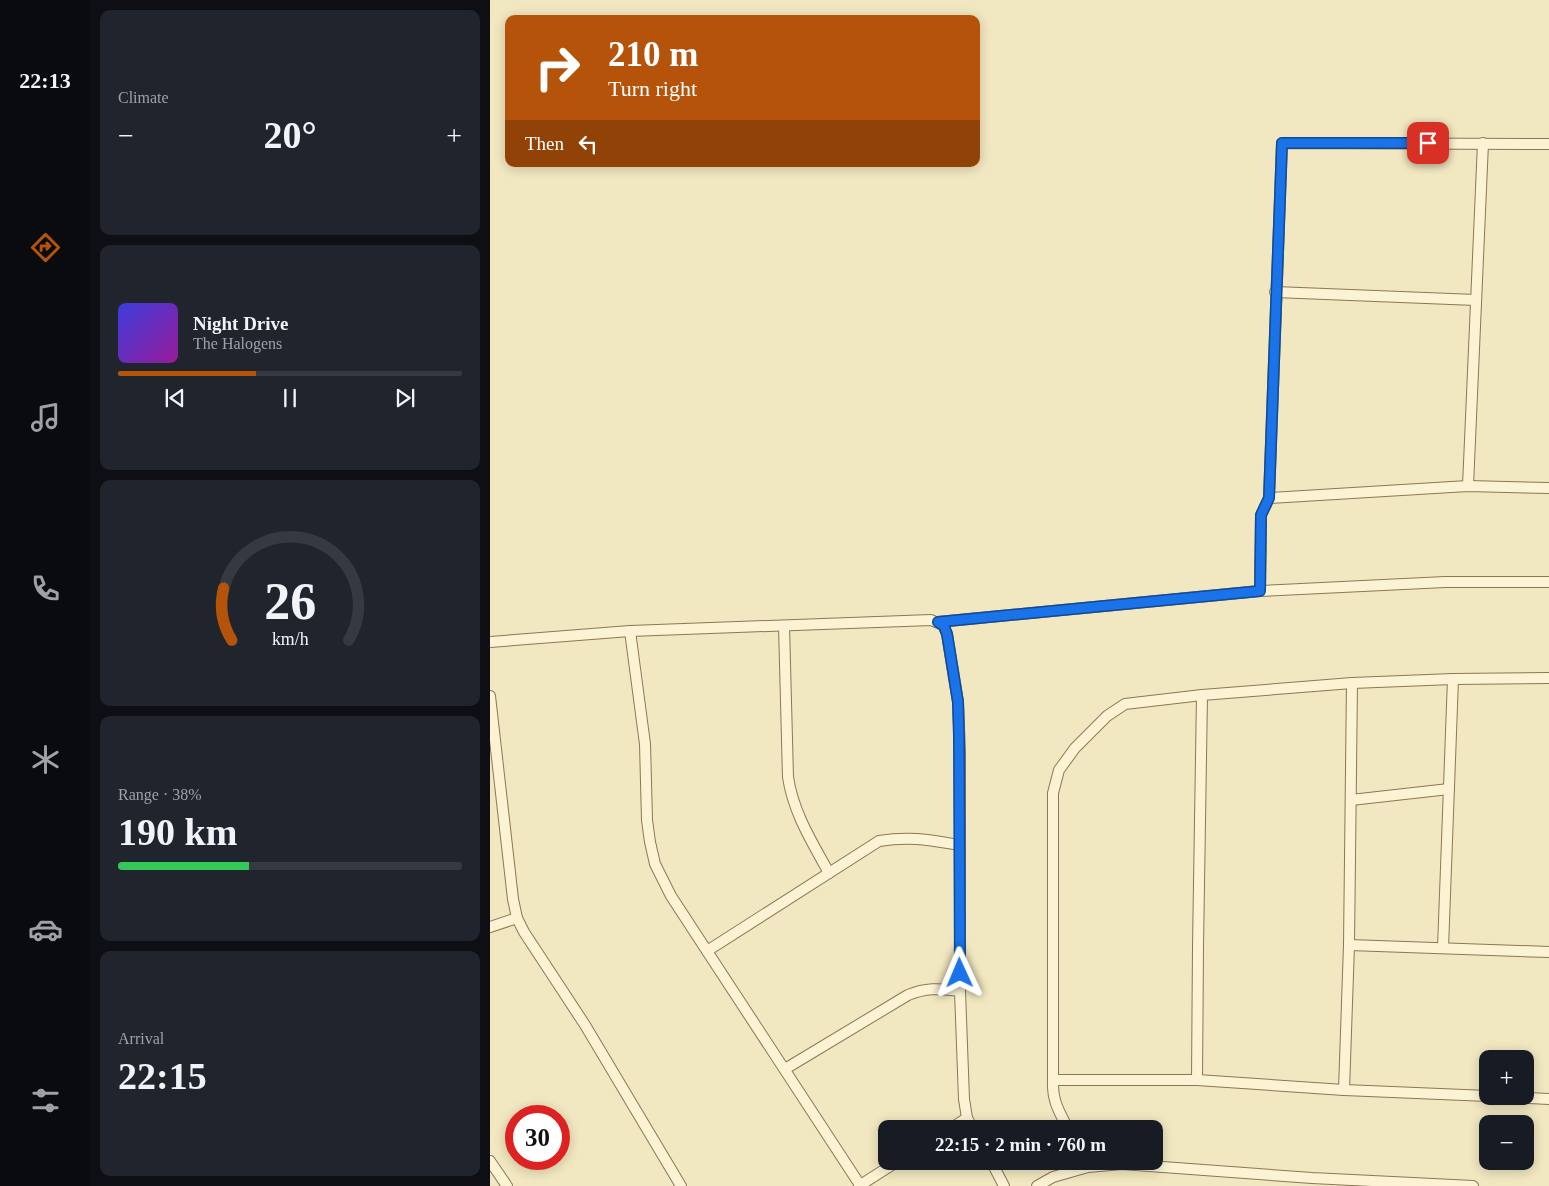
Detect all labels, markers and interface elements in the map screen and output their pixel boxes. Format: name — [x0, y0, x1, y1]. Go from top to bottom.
icon: right — [525, 35, 590, 100]
text: 210 m — [608, 35, 698, 74]
text: 22:13 — [19, 68, 71, 93]
text: Turn right — [608, 76, 697, 101]
text: Climate — [118, 89, 169, 106]
text: 20° — [263, 114, 317, 156]
text: − — [118, 120, 134, 151]
text: + — [446, 120, 462, 151]
pin — [1407, 122, 1449, 164]
icon: arrive — [1414, 129, 1442, 157]
icon: left — [574, 130, 602, 158]
text: Then — [525, 133, 564, 154]
icon: directions — [28, 230, 63, 265]
text: Night Drive — [193, 313, 289, 334]
text: The Halogens — [193, 335, 282, 352]
icon: previous — [161, 384, 189, 412]
icon: pause — [276, 384, 304, 412]
icon: next — [391, 384, 419, 412]
icon: music — [28, 400, 63, 435]
icon: phone — [28, 571, 63, 606]
text: 26 — [264, 573, 316, 630]
text: km/h — [272, 629, 308, 649]
icon: climate — [28, 742, 63, 777]
text: Range · 38% — [118, 786, 202, 803]
text: 190 km — [118, 811, 237, 853]
icon: car — [28, 912, 63, 947]
position arrow — [933, 946, 985, 998]
text: Arrival — [118, 1030, 164, 1047]
map controls — [1479, 1050, 1534, 1170]
button: + — [1479, 1050, 1534, 1105]
text: 22:15 — [118, 1055, 207, 1097]
icon: filters — [28, 1083, 63, 1118]
speed limit sign: 30 — [505, 1105, 570, 1170]
button: − — [1479, 1115, 1534, 1170]
text: 22:15 · 2 min · 760 m — [935, 1134, 1106, 1155]

